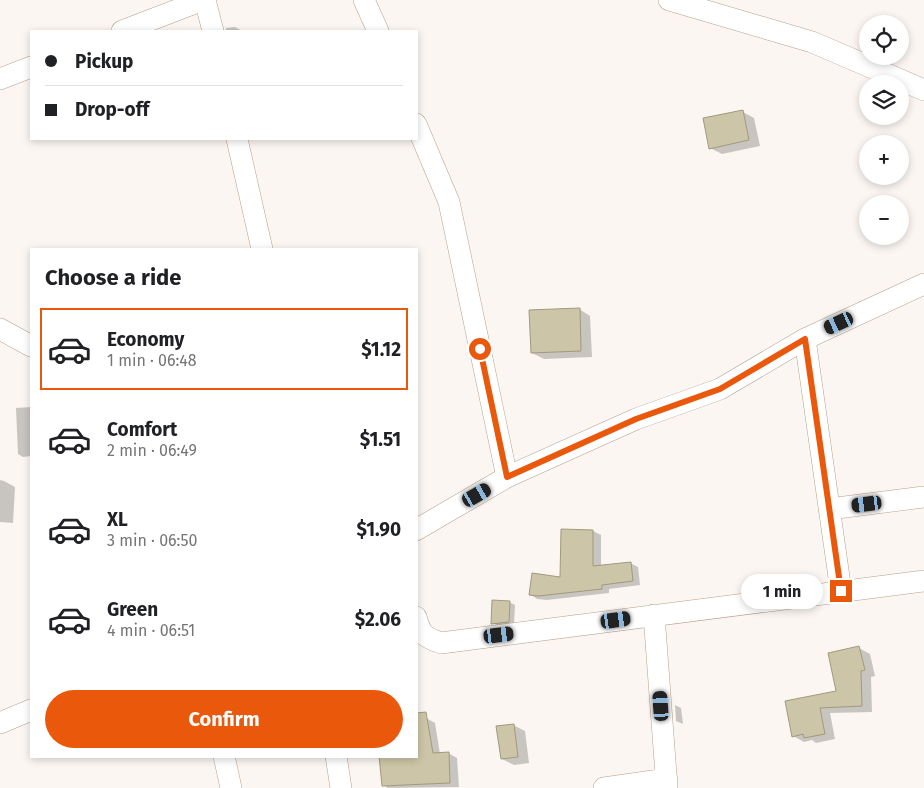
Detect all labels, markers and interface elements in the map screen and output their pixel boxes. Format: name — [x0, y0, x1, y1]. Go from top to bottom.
map controls — [859, 15, 909, 245]
button: locate — [859, 15, 909, 65]
text: Pickup — [75, 50, 133, 73]
button: layers — [859, 75, 909, 125]
text: Drop-off — [75, 98, 149, 121]
button: + — [859, 135, 909, 185]
button: − — [859, 195, 909, 245]
text: Choose a ride — [45, 264, 181, 291]
car — [822, 310, 855, 336]
icon: car — [47, 327, 92, 372]
text: Economy — [107, 328, 184, 351]
text: $1.12 — [361, 338, 401, 361]
route start — [469, 338, 491, 360]
text: 1 min · 06:48 — [107, 351, 197, 370]
icon: car — [47, 417, 92, 462]
text: Comfort — [107, 418, 177, 441]
text: $1.51 — [360, 428, 401, 451]
text: 2 min · 06:49 — [107, 441, 197, 460]
car — [460, 481, 493, 509]
car — [851, 495, 882, 513]
icon: car — [47, 507, 92, 552]
text: XL — [107, 508, 128, 531]
text: $1.90 — [357, 518, 401, 541]
text: 3 min · 06:50 — [107, 531, 197, 550]
callout: 1 min — [741, 574, 824, 608]
route end — [830, 580, 852, 602]
text: 1 min — [763, 582, 801, 601]
icon: car — [47, 597, 92, 642]
text: Green — [107, 598, 158, 621]
text: $2.06 — [355, 608, 401, 631]
car — [600, 610, 631, 630]
text: 4 min · 06:51 — [107, 621, 195, 640]
car — [483, 626, 514, 644]
button: Confirm — [45, 690, 403, 748]
car — [652, 691, 669, 721]

